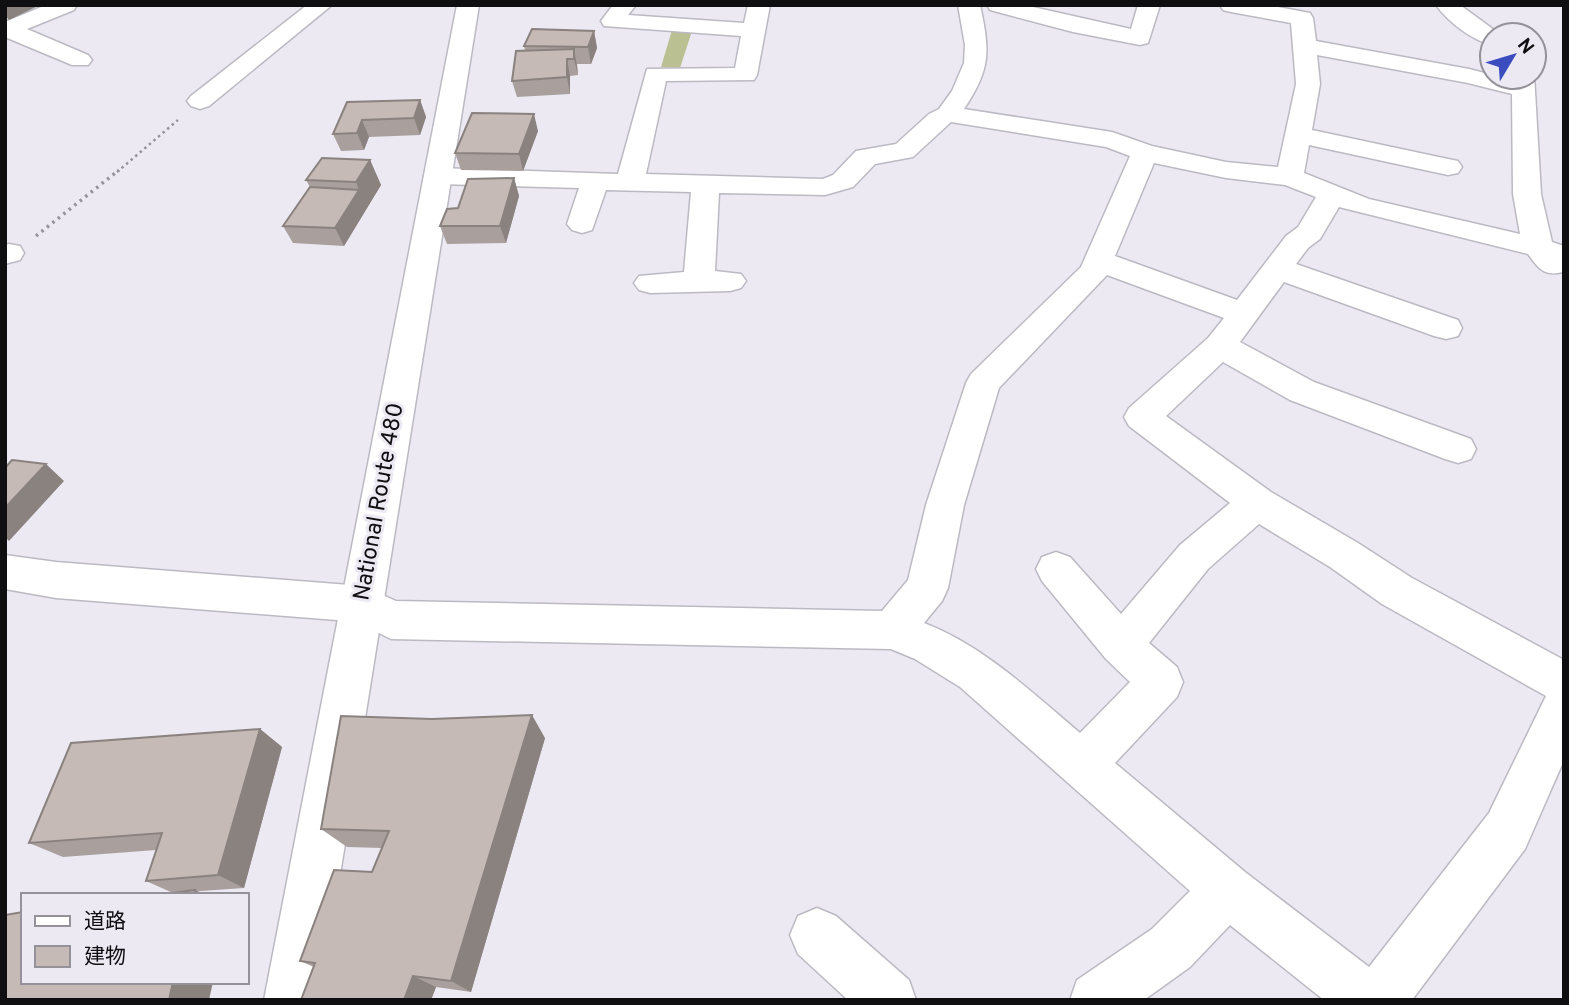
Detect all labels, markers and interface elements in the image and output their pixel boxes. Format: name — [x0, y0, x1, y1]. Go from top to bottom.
north arrow — [1478, 21, 1548, 91]
text: N — [1511, 34, 1538, 60]
street label: National Route 480 — [348, 401, 412, 603]
legend — [21, 893, 248, 984]
text: 道路 — [84, 909, 126, 936]
text: 建物 — [84, 944, 126, 971]

